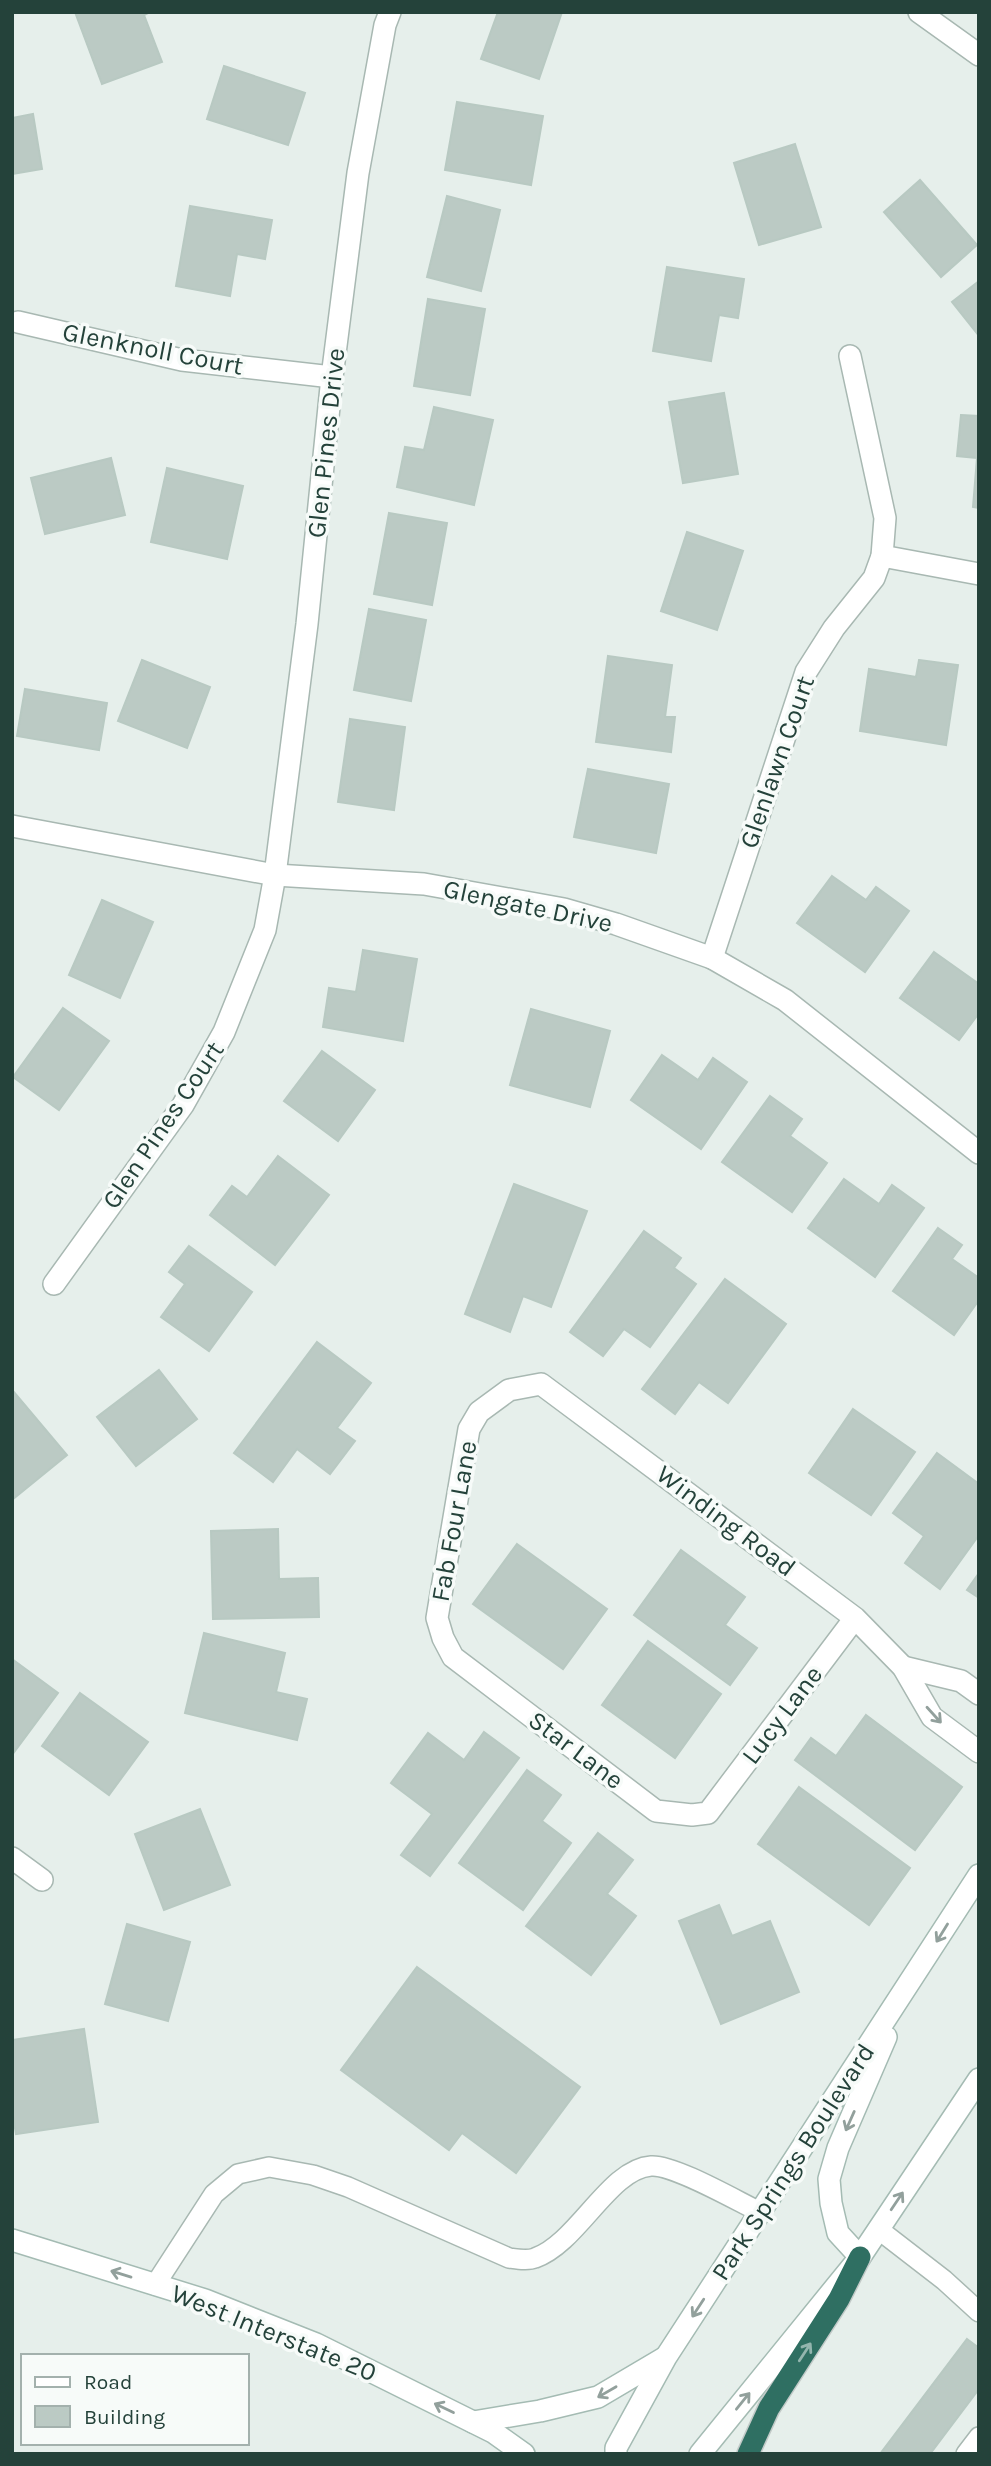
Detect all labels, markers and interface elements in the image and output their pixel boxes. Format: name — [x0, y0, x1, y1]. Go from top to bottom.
street label: Glenknoll Court — [60, 316, 246, 382]
street label: Glen Pines Drive — [301, 346, 351, 540]
street label: Glenlawn Court — [733, 671, 821, 852]
street label: Glengate Drive — [441, 873, 615, 939]
street label: Glen Pines Court — [96, 1035, 231, 1215]
street label: Fab Four Lane — [425, 1438, 483, 1604]
street label: Winding Road — [650, 1459, 802, 1583]
street label: Lucy Lane — [735, 1660, 829, 1770]
street label: Star Lane — [522, 1704, 630, 1796]
one-way arrow — [925, 1706, 942, 1724]
one-way arrow — [935, 1922, 949, 1942]
street label: Park Springs Boulevard — [705, 2038, 881, 2286]
one-way arrow — [843, 2109, 856, 2131]
one-way arrow — [890, 2192, 904, 2211]
one-way arrow — [111, 2267, 133, 2279]
street label: West Interstate 20 — [167, 2278, 381, 2388]
one-way arrow — [690, 2297, 704, 2317]
one-way arrow — [798, 2343, 813, 2362]
legend — [21, 2354, 248, 2445]
text: Road — [84, 2370, 132, 2394]
one-way arrow — [597, 2386, 618, 2399]
one-way arrow — [736, 2392, 751, 2410]
one-way arrow — [434, 2400, 455, 2414]
text: Building — [84, 2405, 165, 2429]

